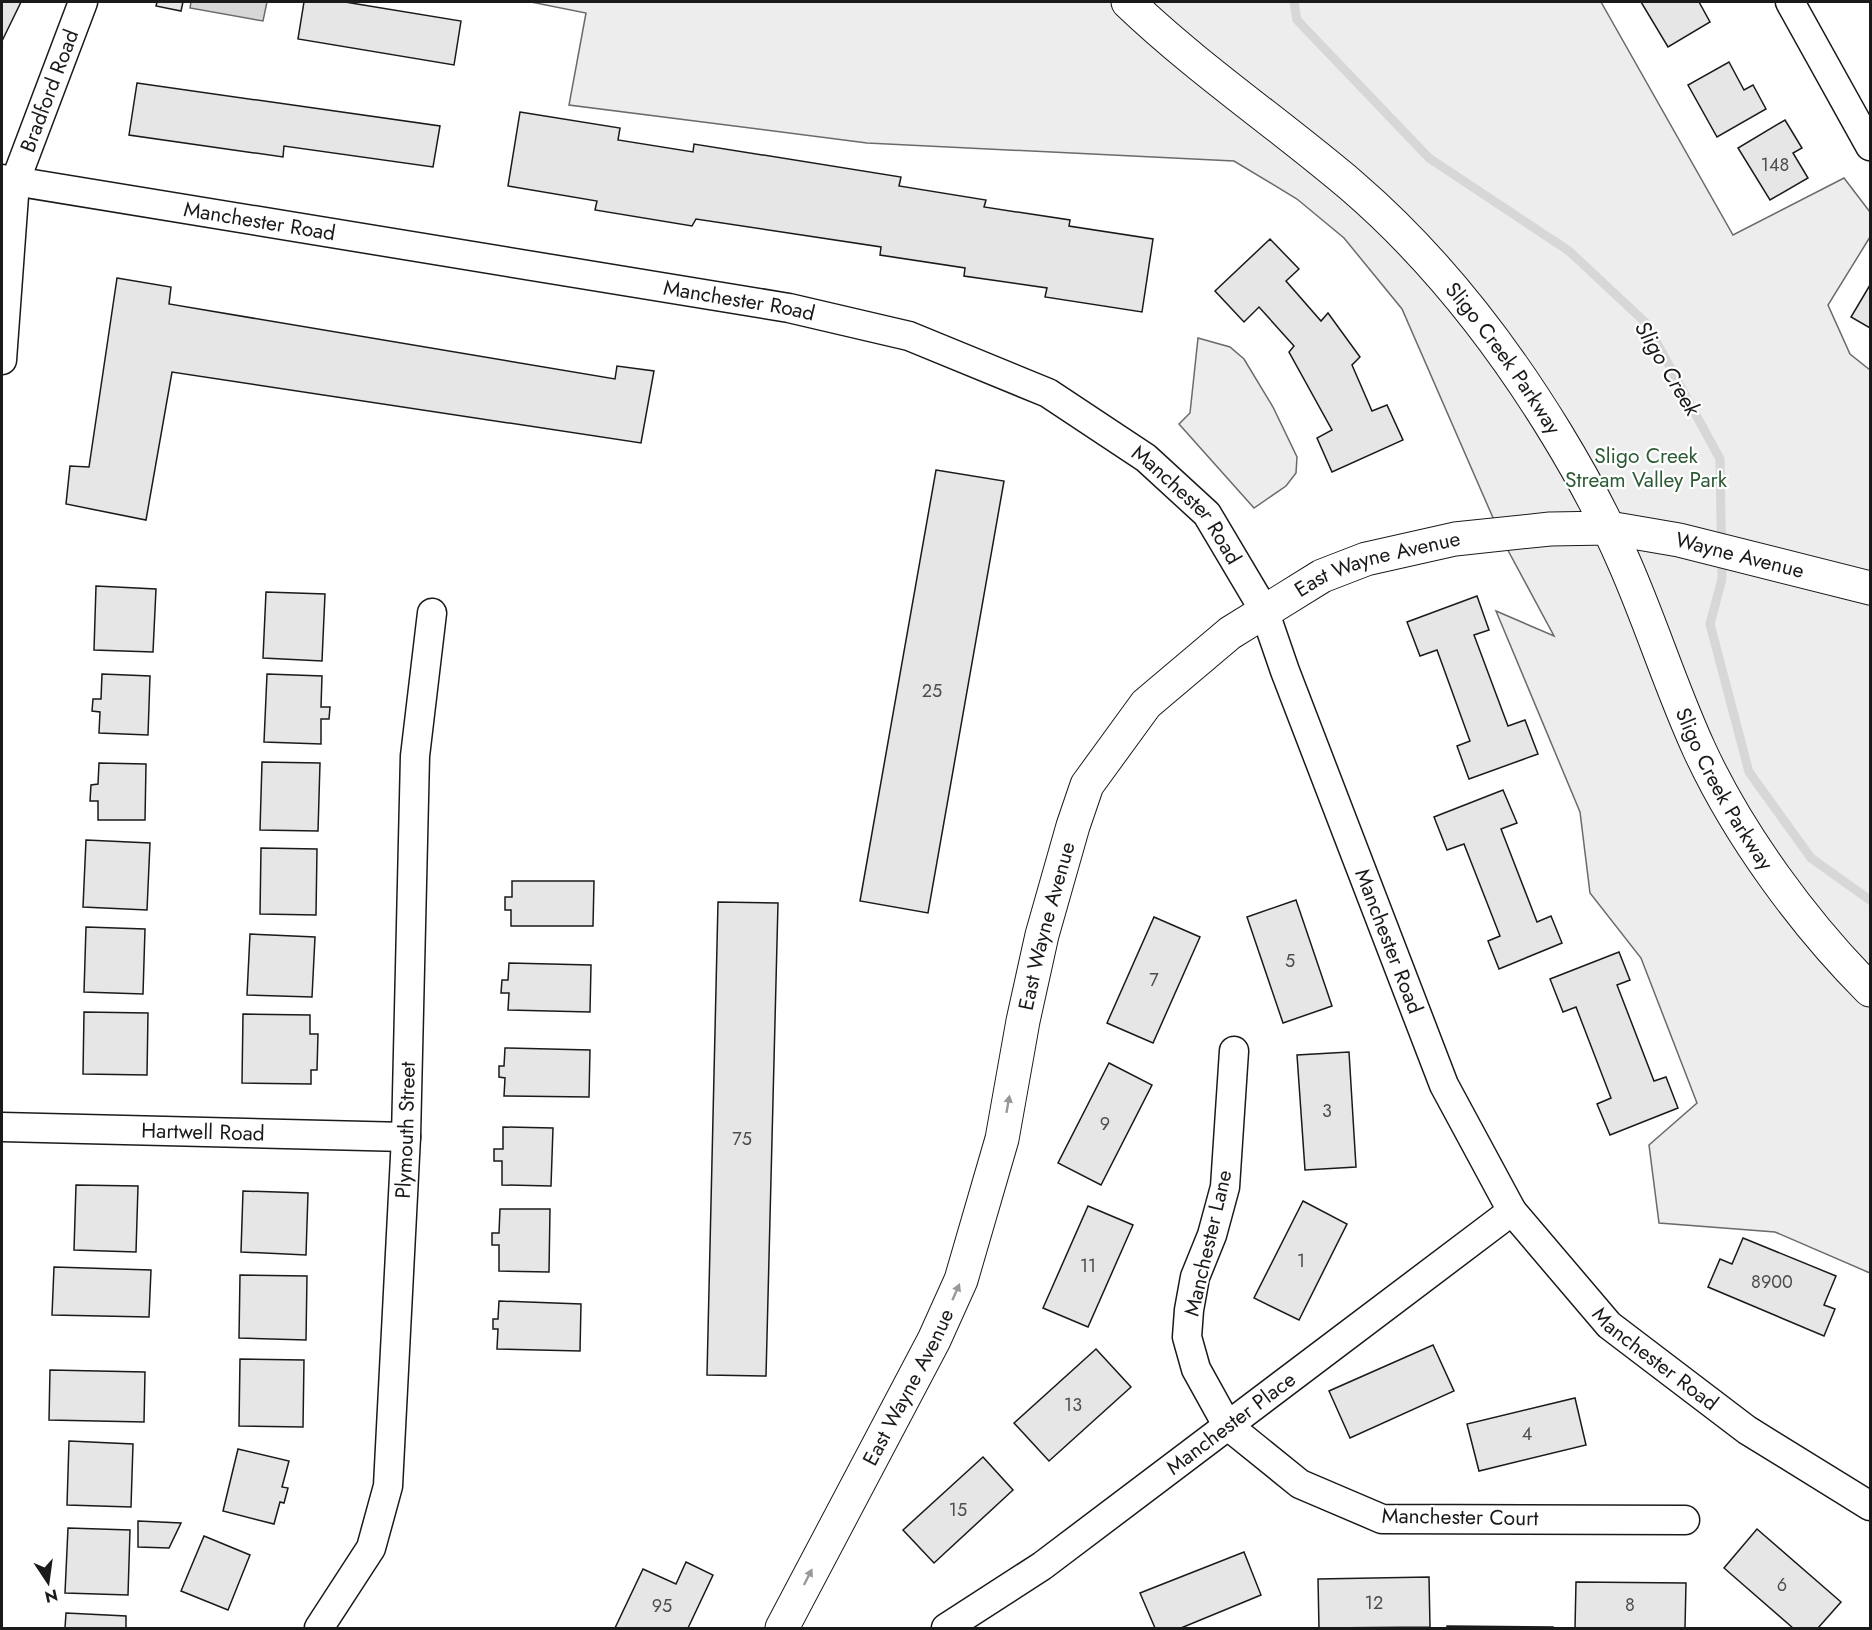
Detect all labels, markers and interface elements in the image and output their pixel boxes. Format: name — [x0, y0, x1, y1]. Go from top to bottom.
street label: Bradford Road — [13, 25, 86, 157]
house number: 148 — [1761, 152, 1789, 178]
street label: Manchester Road — [182, 194, 338, 248]
street label: Manchester Road — [661, 273, 818, 329]
street label: Sligo Creek Parkway — [1438, 276, 1569, 441]
water label: Sligo Creek — [1627, 314, 1710, 423]
street label: Manchester Road — [1126, 438, 1249, 570]
park label: Sligo Creek Stream Valley Park — [1565, 441, 1728, 495]
street label: East Wayne Avenue — [1289, 523, 1463, 604]
street label: Wayne Avenue — [1672, 525, 1808, 586]
house number: 25 — [922, 678, 942, 704]
street label: Sligo Creek Parkway — [1668, 703, 1781, 877]
street label: East Wayne Avenue — [1011, 838, 1083, 1013]
street label: Manchester Road — [1347, 864, 1430, 1018]
house number: 5 — [1285, 948, 1295, 974]
house number: 7 — [1149, 967, 1159, 993]
street label: Plymouth Street — [388, 1061, 423, 1199]
one-way arrow — [1004, 1094, 1013, 1113]
house number: 3 — [1322, 1098, 1332, 1124]
house number: 9 — [1100, 1111, 1110, 1137]
street label: Hartwell Road — [141, 1115, 265, 1148]
house number: 75 — [732, 1126, 752, 1152]
street label: Manchester Lane — [1177, 1167, 1239, 1319]
house number: 1 — [1297, 1248, 1305, 1274]
house number: 11 — [1080, 1253, 1096, 1279]
house number: 8900 — [1751, 1269, 1793, 1295]
one-way arrow — [951, 1282, 961, 1300]
street label: Manchester Road — [1585, 1300, 1725, 1418]
street label: East Wayne Avenue — [855, 1304, 961, 1471]
street label: Manchester Place — [1160, 1364, 1302, 1482]
house number: 13 — [1064, 1392, 1082, 1418]
house number: 4 — [1522, 1421, 1532, 1447]
house number: 15 — [949, 1497, 967, 1523]
street label: Manchester Court — [1381, 1501, 1539, 1533]
north arrow — [18, 1552, 78, 1612]
one-way arrow — [804, 1568, 813, 1585]
house number: 6 — [1777, 1572, 1787, 1598]
text: N — [42, 1583, 60, 1609]
house number: 12 — [1365, 1590, 1383, 1616]
house number: 8 — [1625, 1592, 1635, 1618]
house number: 95 — [652, 1593, 672, 1619]

